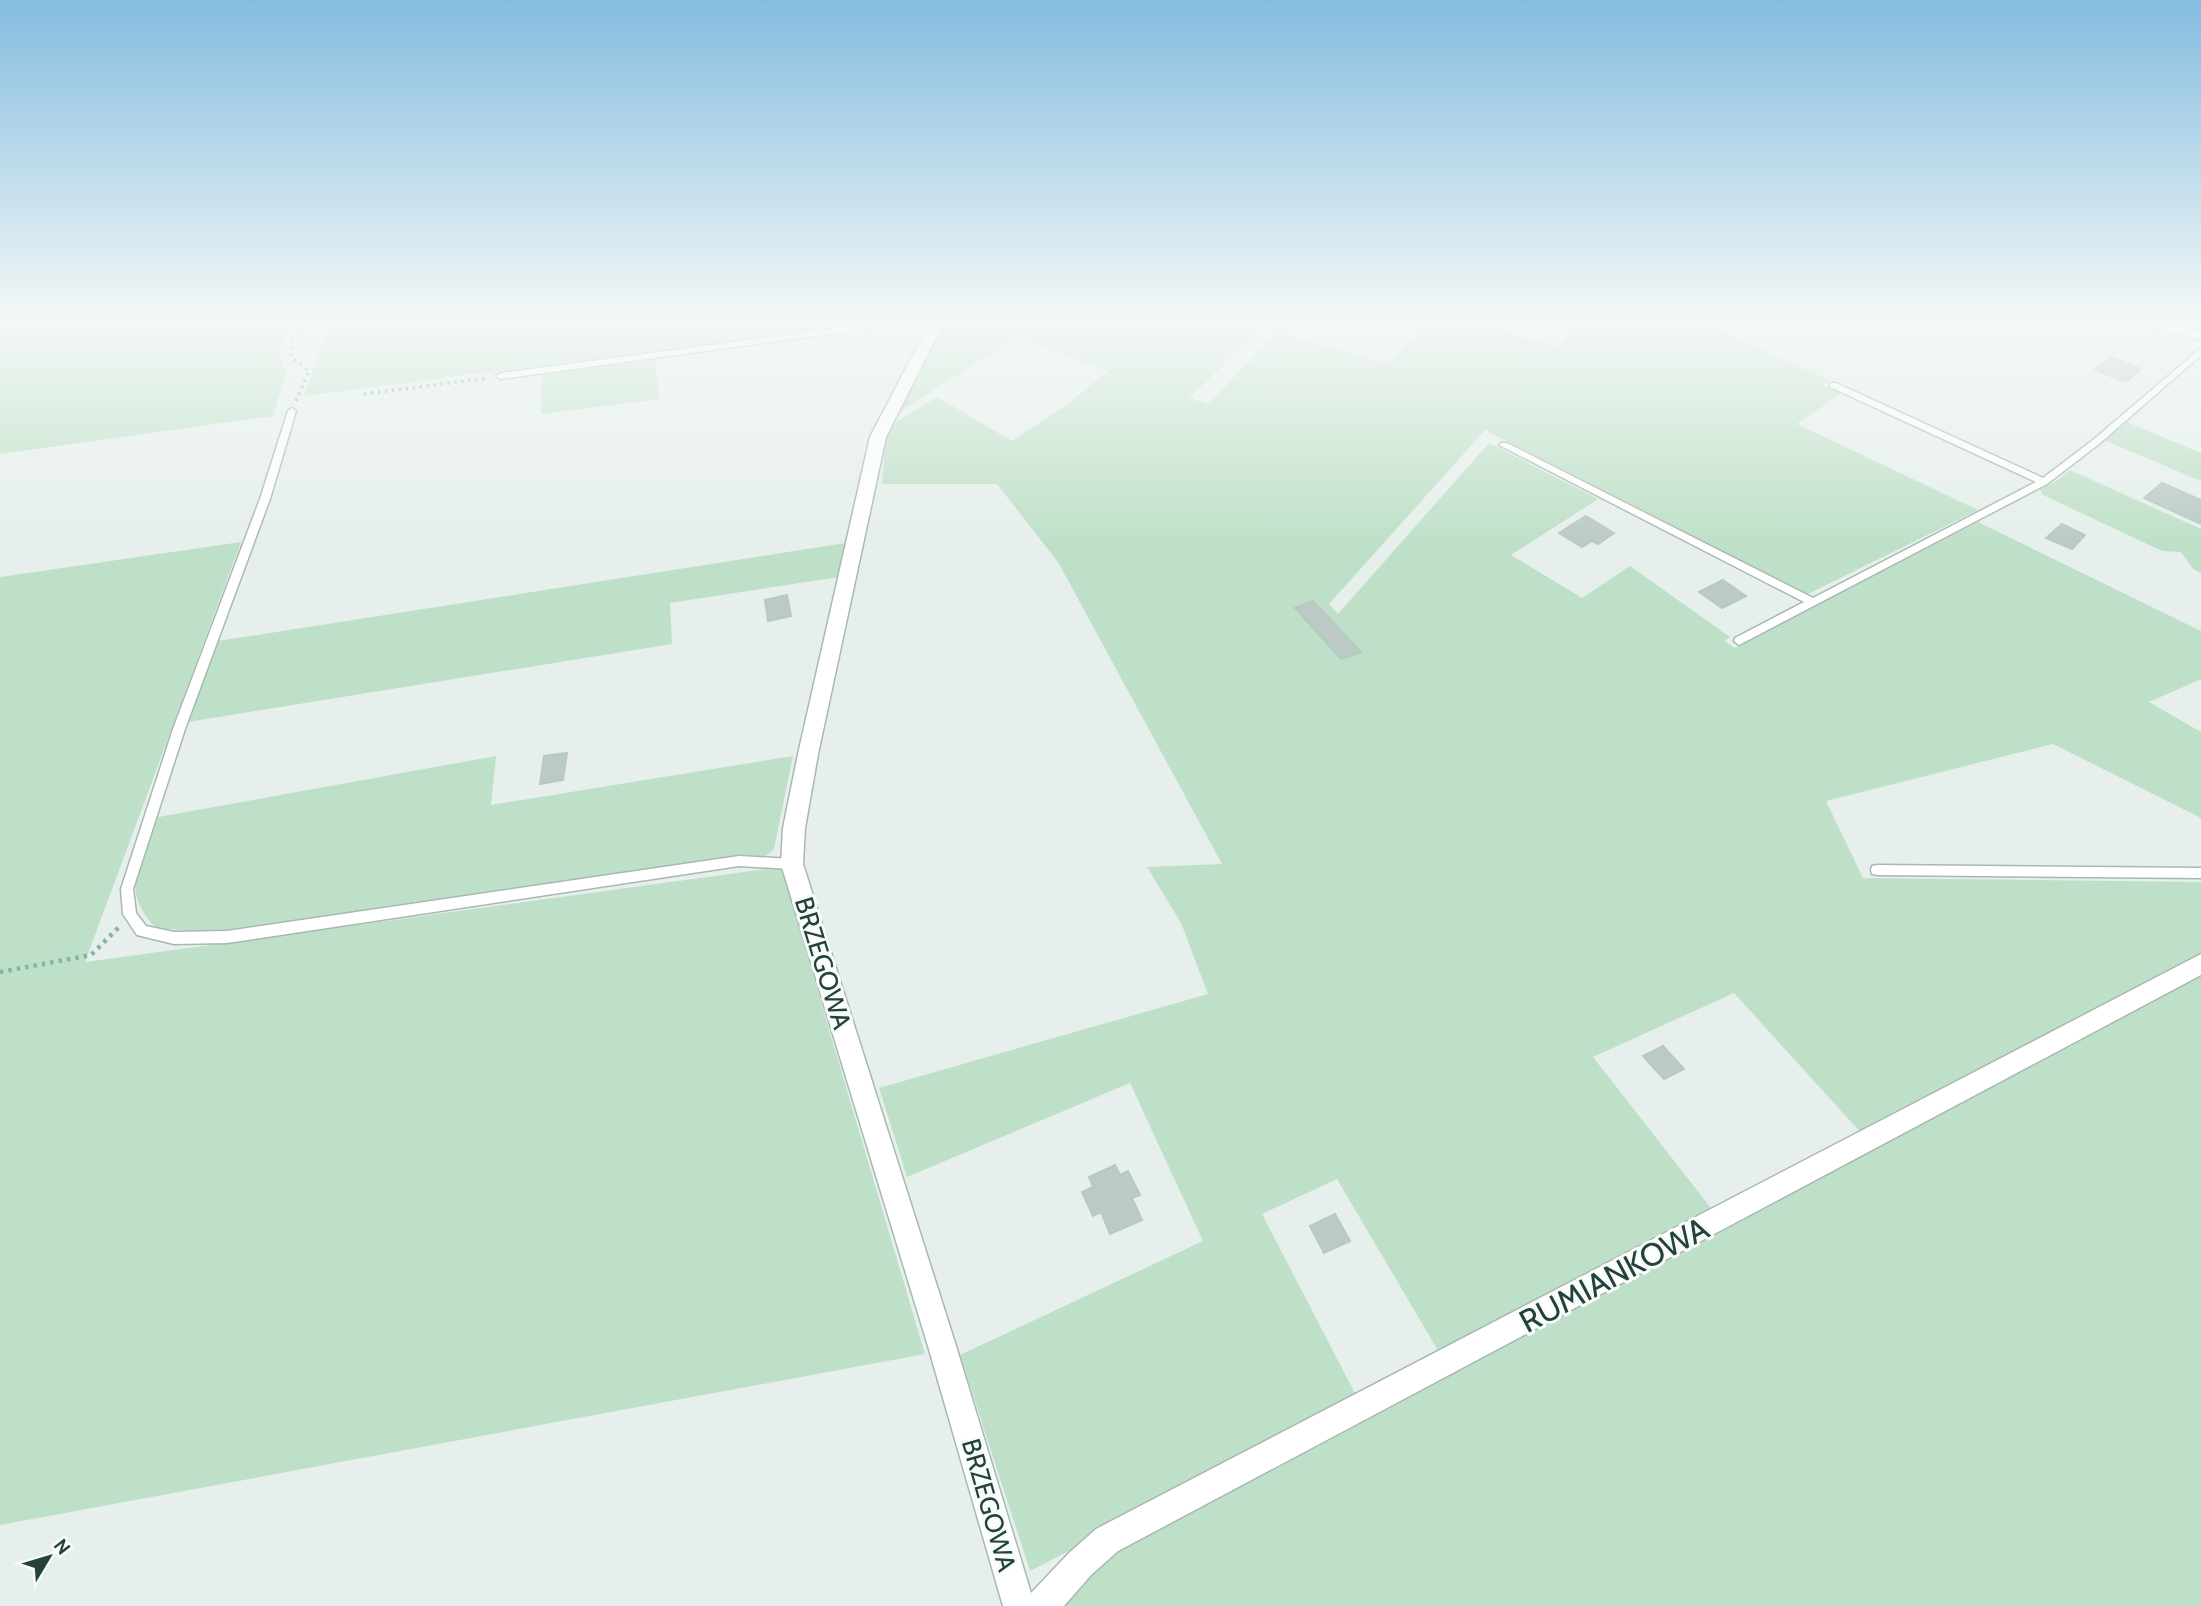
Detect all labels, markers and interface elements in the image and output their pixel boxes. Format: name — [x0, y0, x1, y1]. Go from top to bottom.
street label: BRZEGOWA — [788, 893, 858, 1033]
street label: RUMIANKOWA — [1512, 1208, 1715, 1341]
street label: BRZEGOWA — [955, 1435, 1023, 1575]
north arrow — [14, 1522, 84, 1592]
text: N — [49, 1534, 75, 1559]

